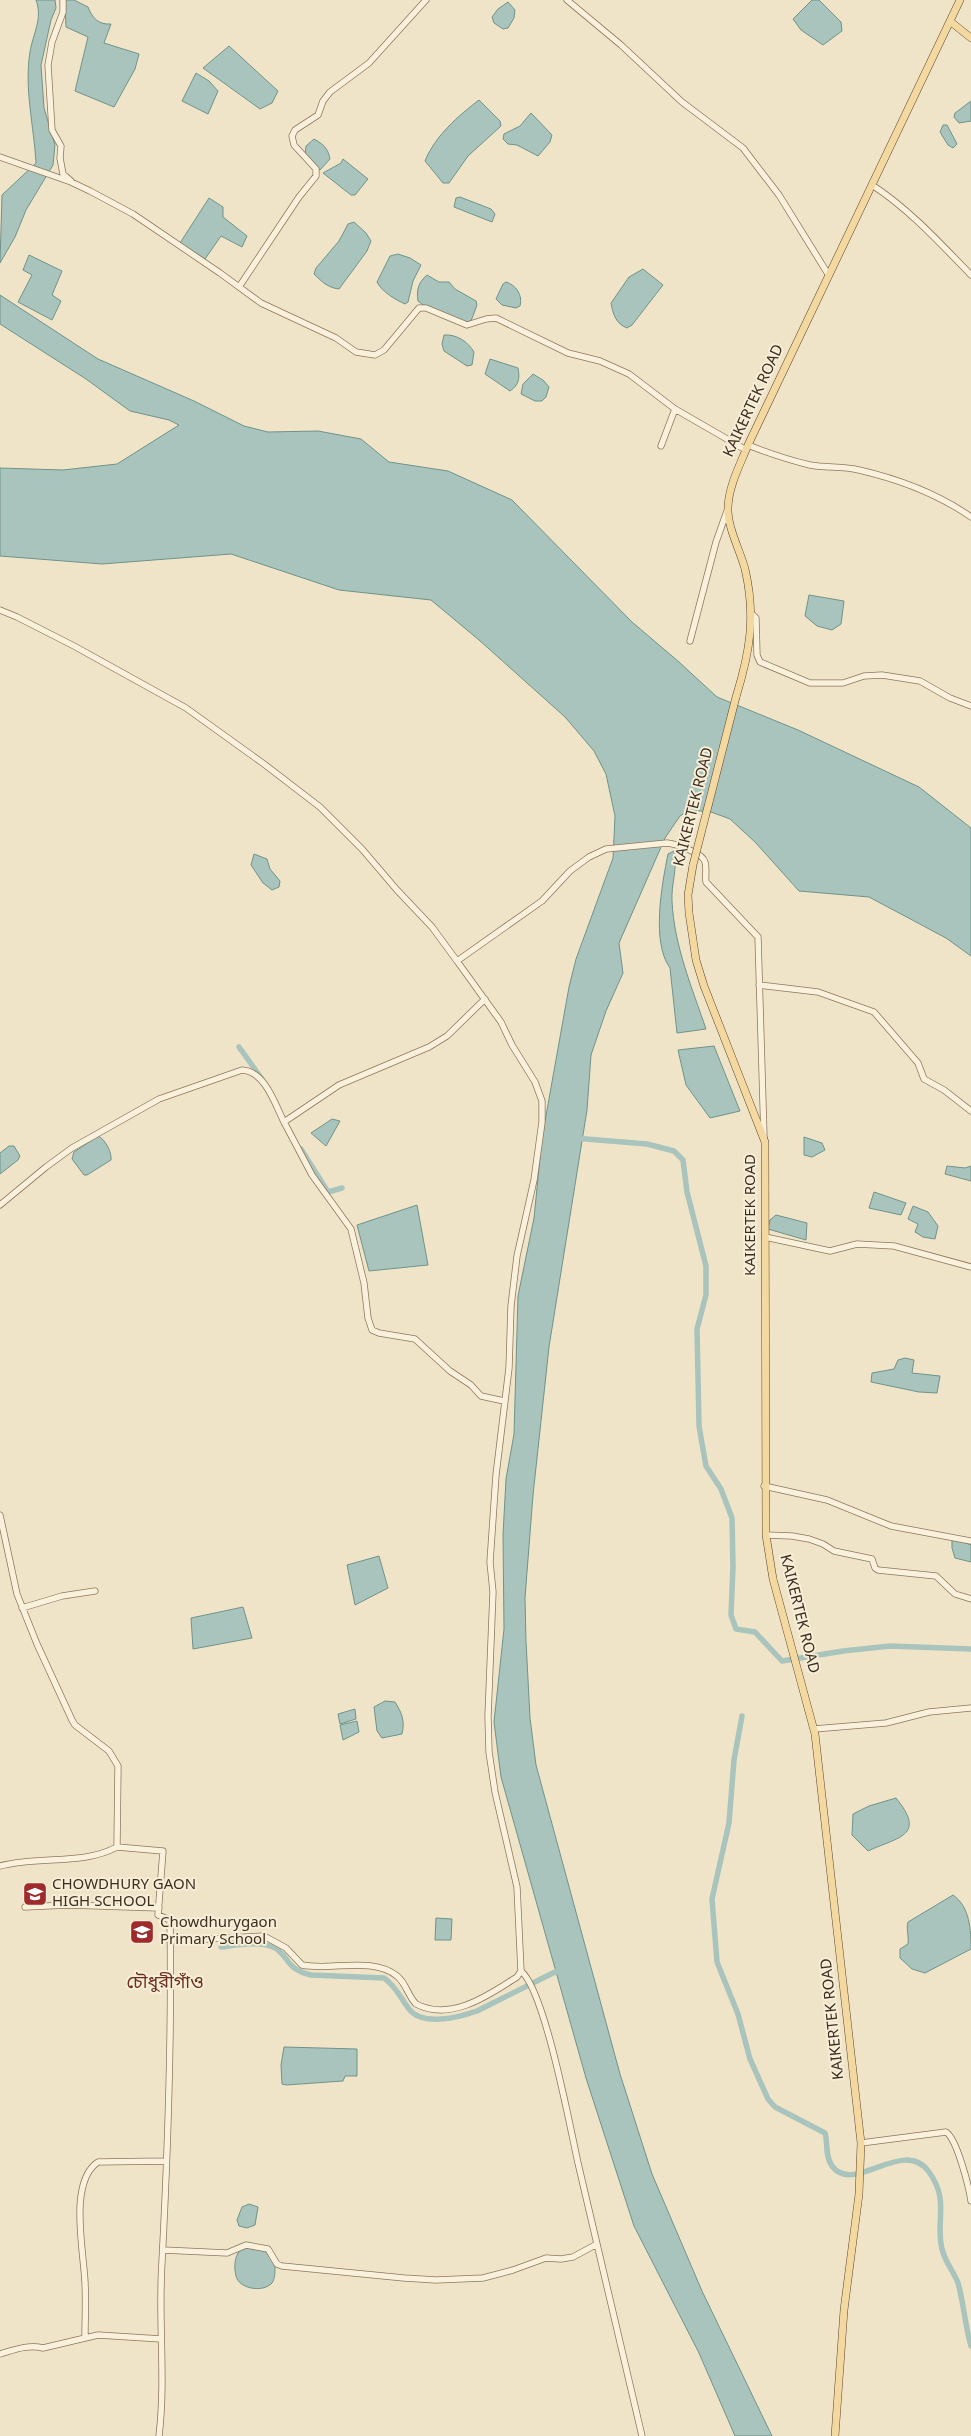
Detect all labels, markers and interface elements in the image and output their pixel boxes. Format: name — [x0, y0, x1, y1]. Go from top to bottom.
street label: KAIKERTEK ROAD — [719, 341, 789, 461]
street label: KAIKERTEK ROAD — [670, 745, 718, 869]
street label: KAIKERTEK ROAD — [741, 1154, 761, 1276]
street label: KAIKERTEK ROAD — [775, 1552, 823, 1676]
place label: CHOWDHURY GAON HIGH SCHOOL — [52, 1875, 196, 1912]
school or university icon: CHOWDHURY GAON HIGH SCHOOL — [22, 1881, 48, 1907]
place label: Chowdhurygaon Primary School — [160, 1913, 277, 1950]
school or university icon: Chowdhurygaon Primary School — [129, 1919, 155, 1945]
street label: KAIKERTEK ROAD — [817, 1957, 849, 2081]
district label: চৌধুরীগাঁও — [127, 1971, 203, 1995]

